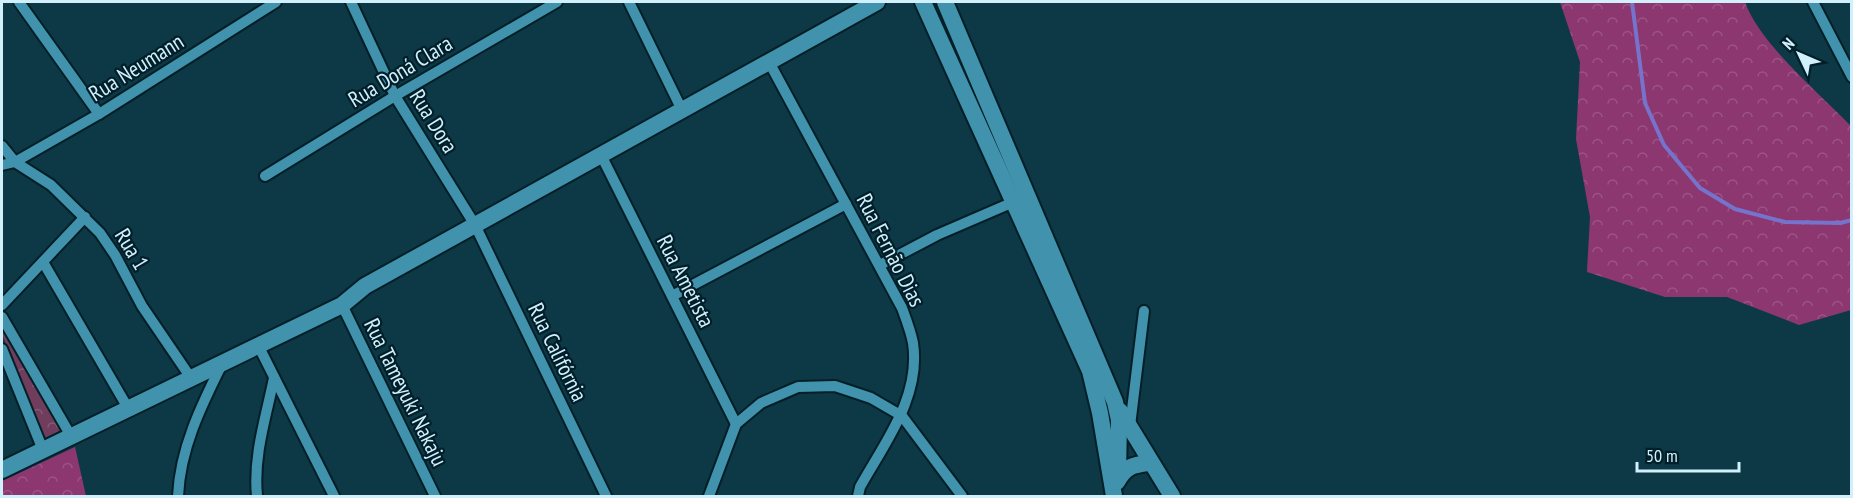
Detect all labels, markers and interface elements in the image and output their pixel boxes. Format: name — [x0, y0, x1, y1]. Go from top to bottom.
north arrow — [1769, 24, 1829, 84]
street label: Rua Neumann — [83, 27, 189, 107]
street label: Rua Doná Clara — [343, 29, 457, 113]
text: N — [1778, 34, 1798, 54]
street label: Rua Dora — [404, 84, 464, 158]
street label: Rua Fernão Dias — [851, 189, 931, 311]
street label: Rua 1 — [109, 223, 155, 275]
street label: Rua Ametista — [651, 230, 721, 332]
street label: Rua Califórnia — [522, 298, 594, 406]
street label: Rua Tameyuki Nakaju — [358, 314, 454, 470]
scale bar — [1637, 435, 1739, 473]
text: 50 m — [1646, 444, 1678, 467]

